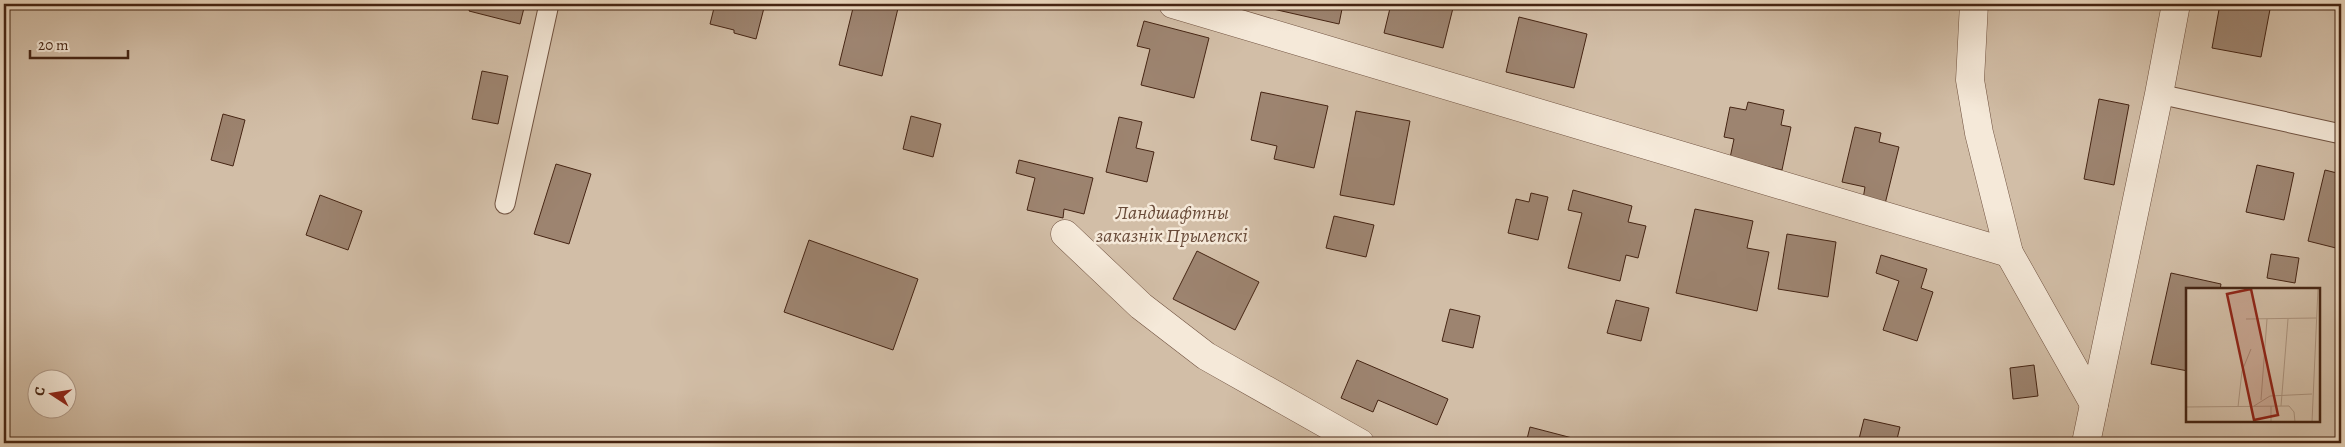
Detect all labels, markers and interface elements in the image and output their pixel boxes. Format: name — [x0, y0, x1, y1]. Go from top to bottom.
scale bar — [30, 28, 128, 60]
text: 20 m — [38, 35, 69, 55]
park label: Ландшафтны заказнік Прылепскі — [1096, 199, 1248, 249]
inset map — [2186, 288, 2320, 422]
north arrow — [28, 370, 78, 420]
text: С — [30, 385, 50, 398]

